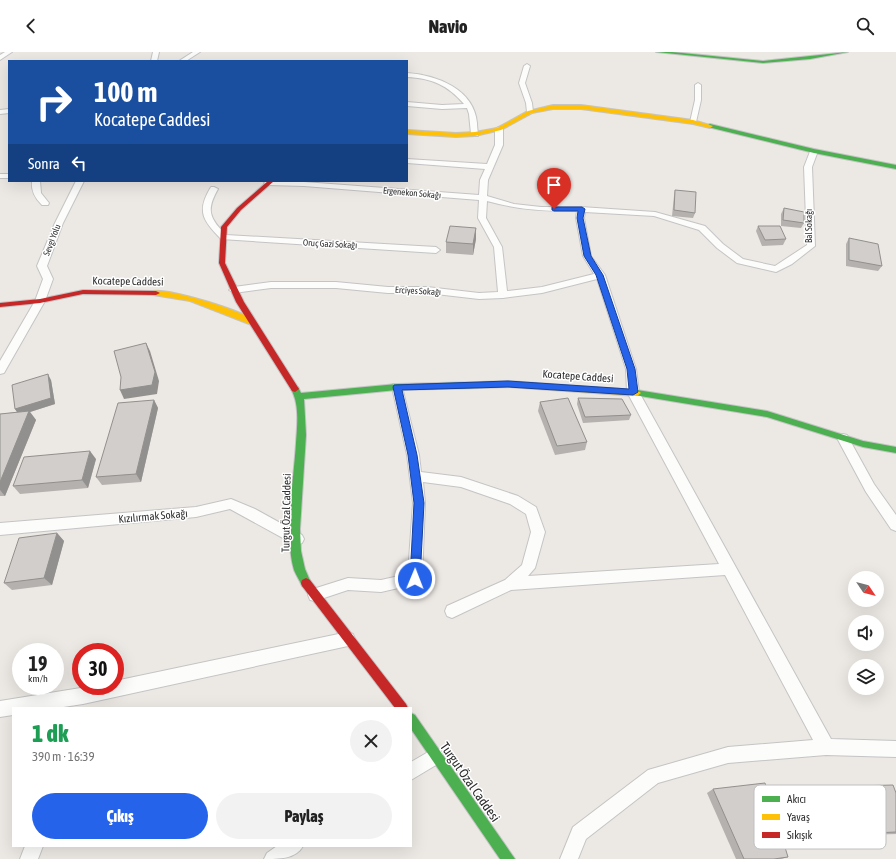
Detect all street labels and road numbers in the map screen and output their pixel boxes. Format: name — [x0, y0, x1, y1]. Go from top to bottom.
street label: Ergenekon Sokağı — [383, 185, 441, 201]
street label: Bal Sokağı — [804, 209, 814, 243]
street label: Sevgi Yolu — [41, 223, 63, 257]
street label: Oruç Gazi Sokağı — [303, 238, 357, 250]
street label: Kocatepe Caddesi — [92, 274, 164, 288]
street label: Erciyes Sokağı — [395, 285, 441, 297]
street label: Kocatepe Caddesi — [542, 368, 614, 384]
street label: Turgut Özal Caddesi — [279, 473, 293, 553]
street label: Kızılırmak Sokağı — [118, 507, 188, 525]
street label: Turgut Özal Caddesi — [437, 739, 503, 825]

